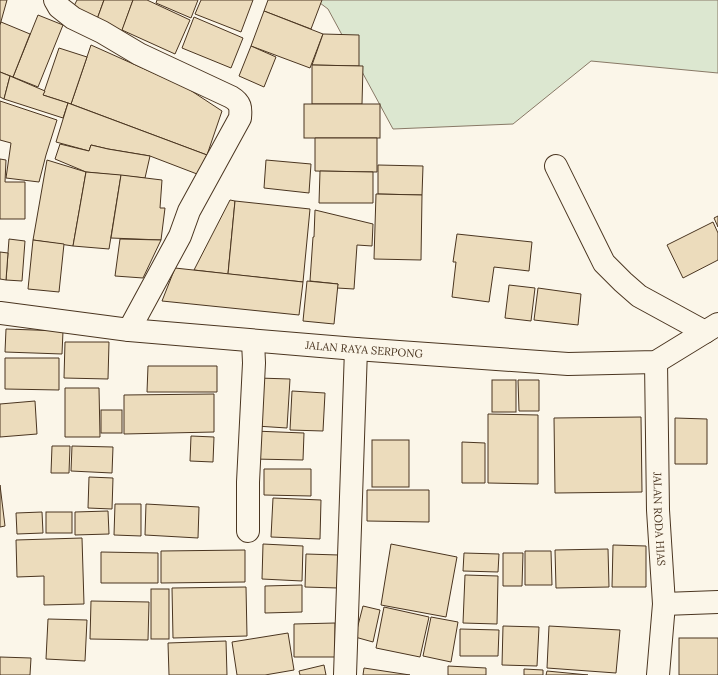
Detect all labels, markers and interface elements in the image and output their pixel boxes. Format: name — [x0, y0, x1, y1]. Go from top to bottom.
street label: JALAN RAYA SERPONG — [304, 338, 424, 361]
street label: JALAN RODA HIAS — [650, 471, 669, 566]

